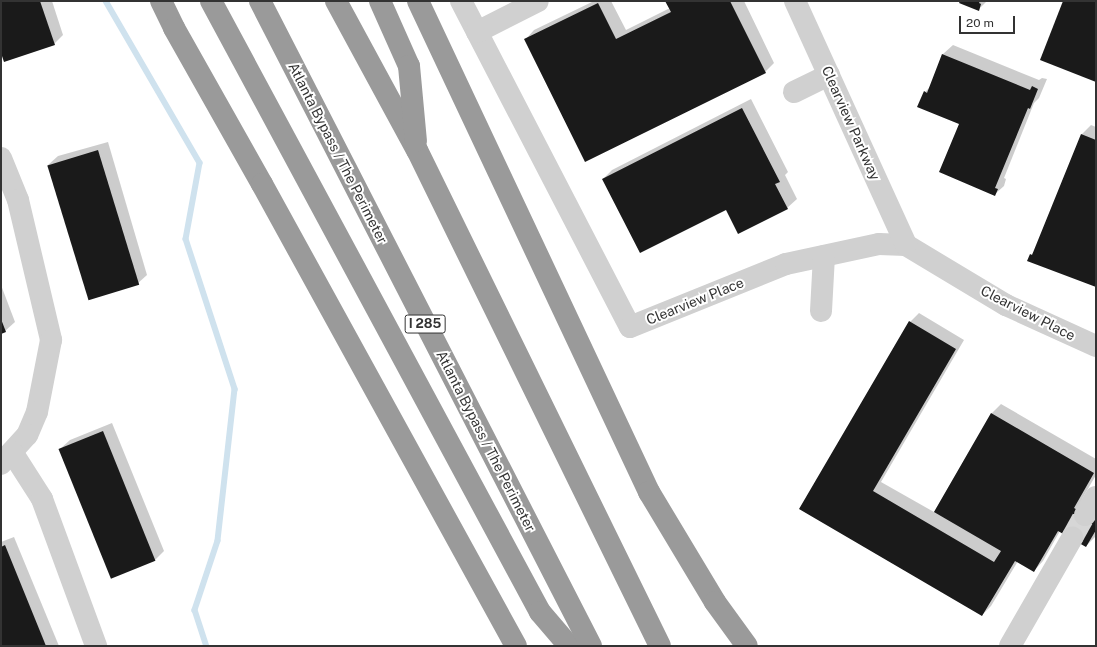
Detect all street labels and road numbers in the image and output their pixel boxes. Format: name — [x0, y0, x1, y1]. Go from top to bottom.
street label: Atlanta Bypass / The Perimeter — [285, 60, 391, 246]
street label: Clearview Parkway — [818, 63, 884, 183]
street label: Clearview Place — [644, 274, 746, 328]
street label: Clearview Place — [978, 282, 1078, 344]
road number: I 285 — [404, 313, 446, 335]
street label: Atlanta Bypass / The Perimeter — [433, 348, 539, 534]

